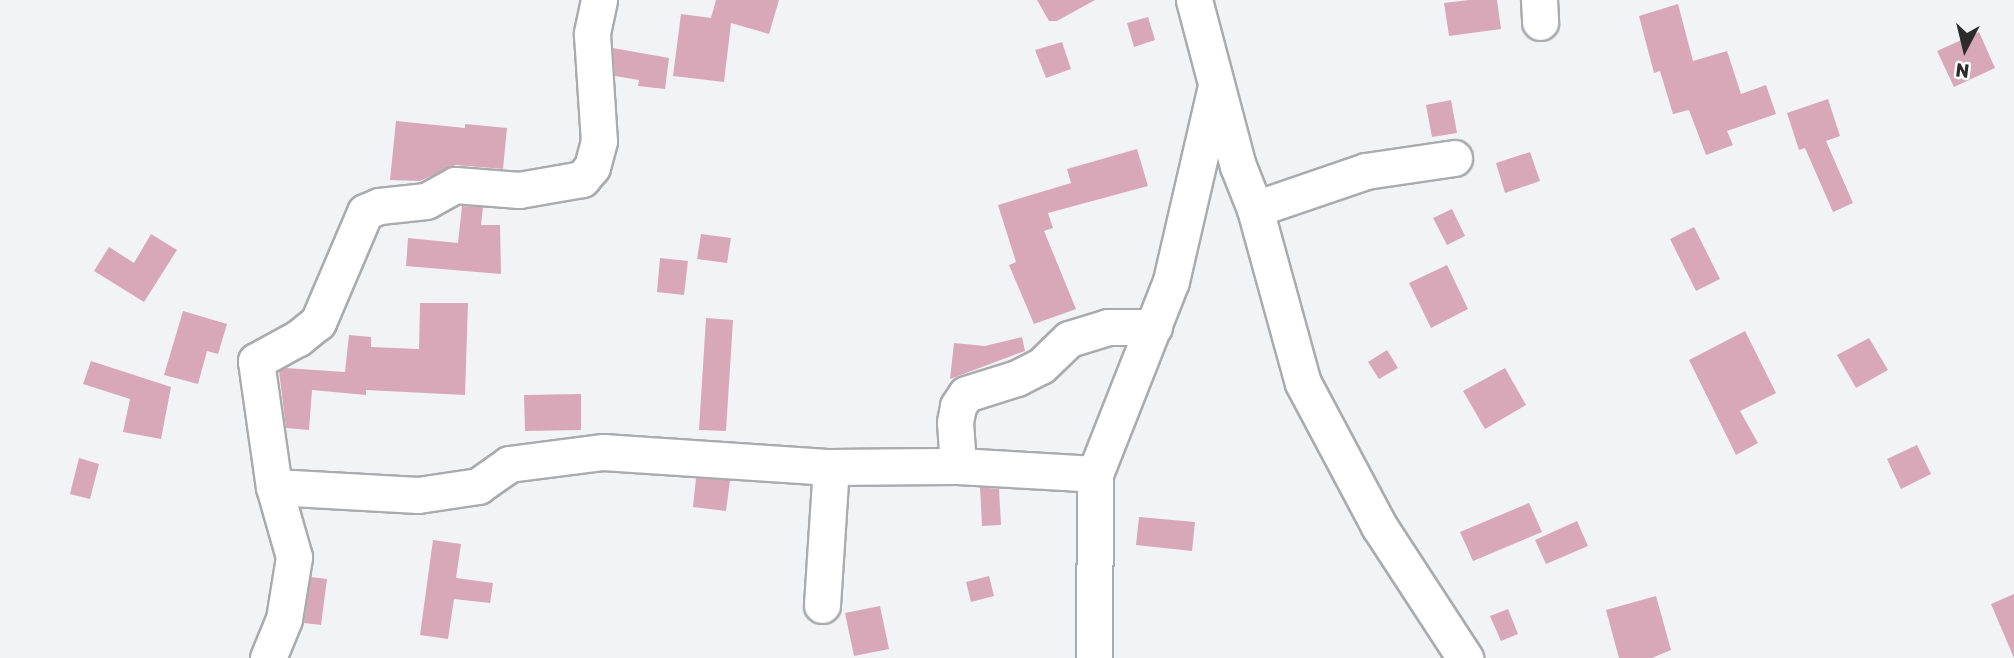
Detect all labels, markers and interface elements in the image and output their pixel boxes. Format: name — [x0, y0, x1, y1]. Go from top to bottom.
north arrow — [1930, 14, 2000, 84]
text: N — [1954, 58, 1971, 83]

